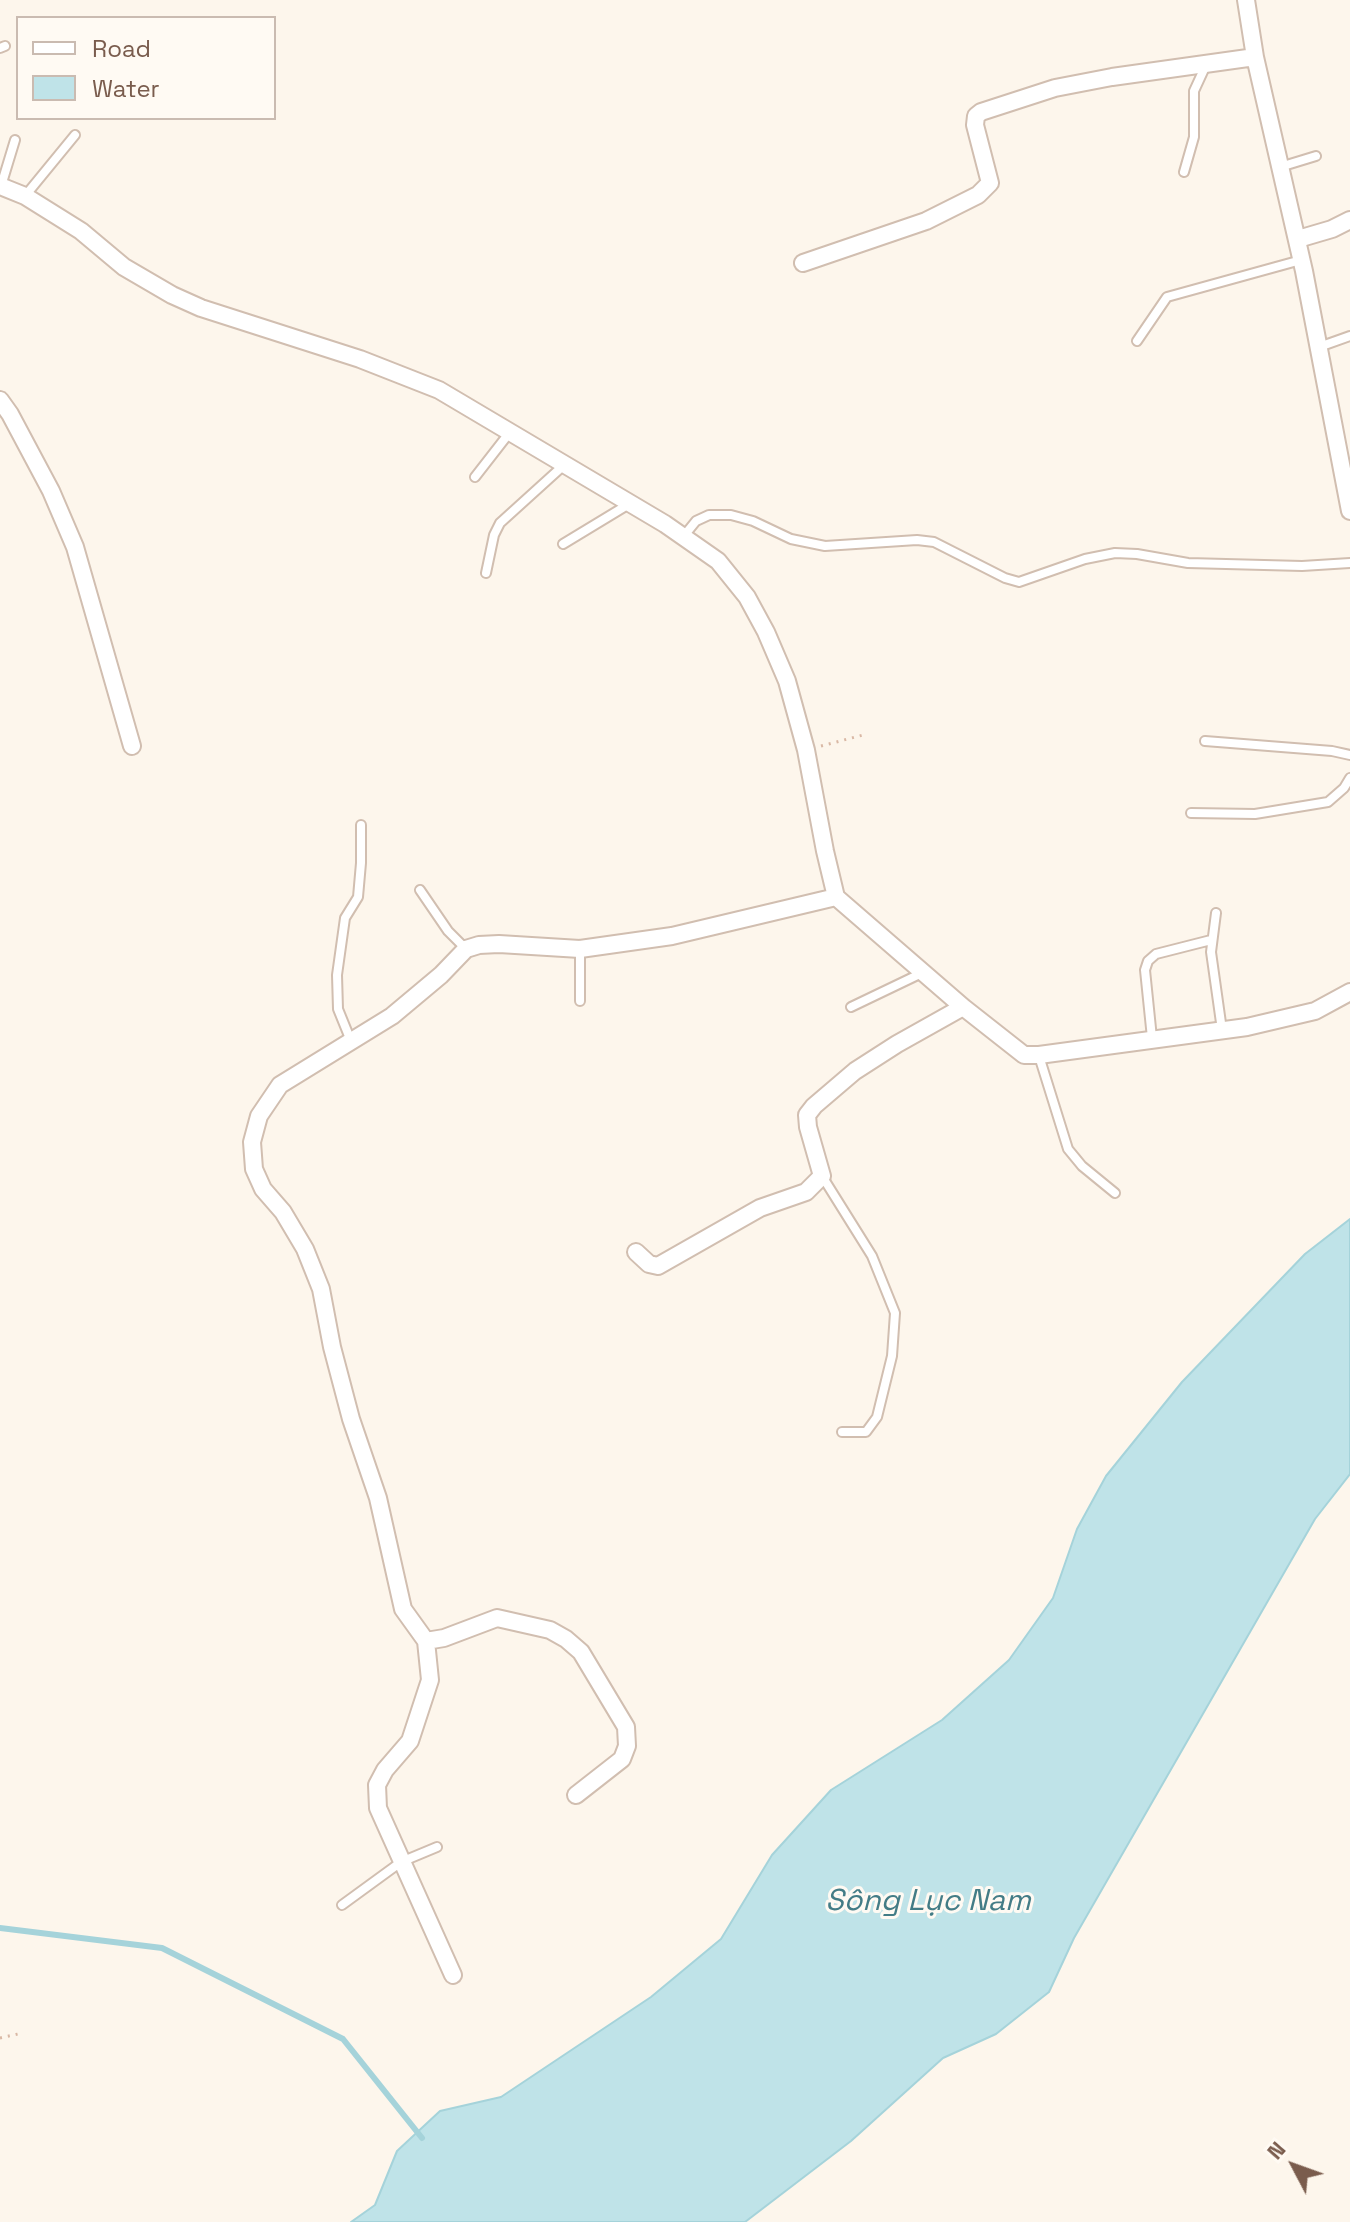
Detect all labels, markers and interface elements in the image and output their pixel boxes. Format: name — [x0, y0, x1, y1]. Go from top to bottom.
legend — [16, 16, 276, 120]
text: Road — [92, 33, 151, 64]
text: Water — [92, 73, 160, 104]
water label: Sông Lục Nam — [825, 1884, 1031, 1920]
north arrow — [1254, 2126, 1334, 2206]
text: N — [1260, 2136, 1291, 2165]

